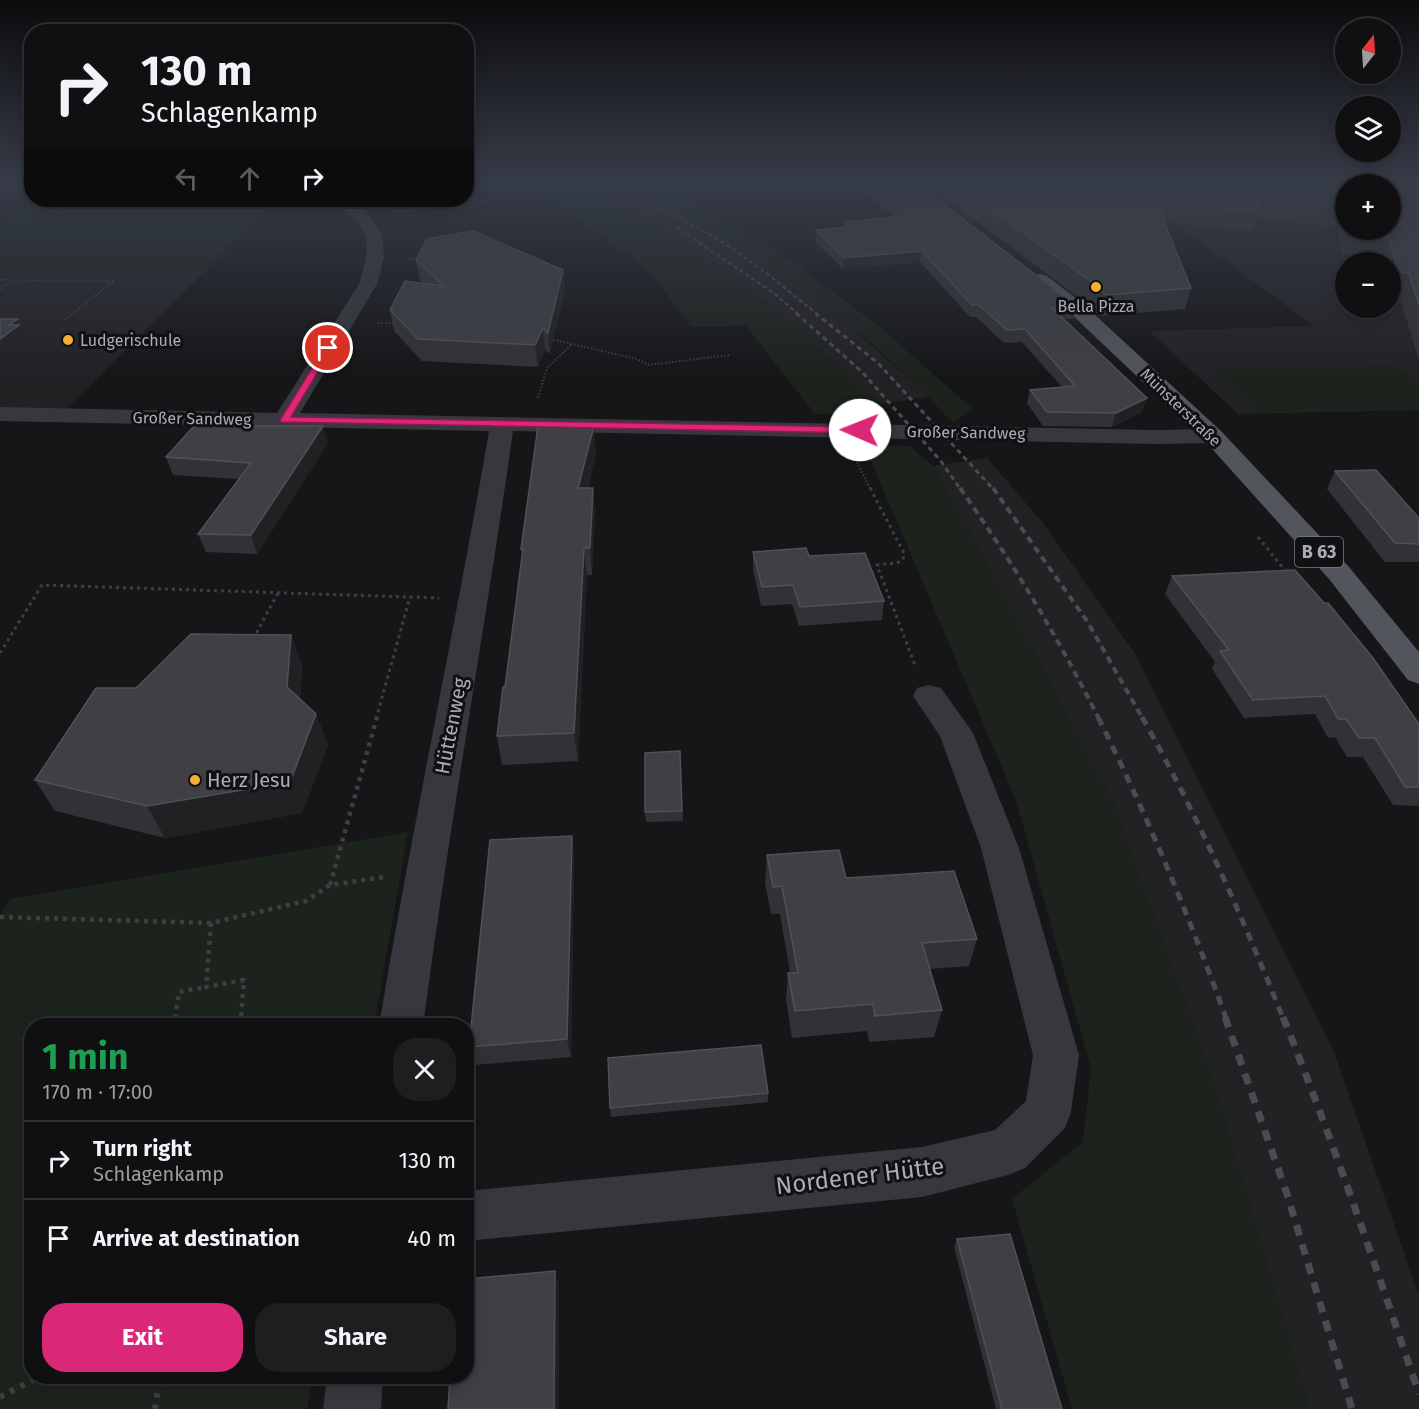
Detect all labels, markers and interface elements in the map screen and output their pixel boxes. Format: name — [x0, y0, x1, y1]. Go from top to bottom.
north arrow — [1335, 18, 1401, 84]
map controls — [1335, 18, 1401, 318]
text: 130 m — [141, 46, 252, 96]
icon: right — [42, 48, 120, 126]
button: layers — [1335, 96, 1401, 162]
text: Schlagenkamp — [141, 97, 318, 129]
icon: left — [170, 162, 203, 195]
icon: ahead — [233, 162, 266, 195]
icon: right — [296, 162, 329, 195]
button: + — [1335, 174, 1401, 240]
button: − — [1335, 252, 1401, 318]
marker: Bella Pizza — [1089, 280, 1103, 294]
place label: Bella Pizza — [1058, 297, 1134, 316]
pin — [302, 322, 353, 373]
place label: Ludgerischule — [80, 331, 181, 350]
icon: arrive — [311, 331, 344, 364]
marker: Ludgerischule — [61, 333, 75, 347]
street label: Münsterstraße — [1136, 364, 1225, 451]
position arrow — [828, 398, 892, 462]
street label: Großer Sandweg — [133, 408, 252, 429]
street label: Großer Sandweg — [907, 422, 1026, 443]
road number: B 63 — [1295, 537, 1343, 567]
street label: Hüttenweg — [430, 675, 472, 776]
place label: Herz Jesu — [207, 768, 291, 792]
marker: Herz Jesu — [188, 773, 202, 787]
text: 1 min — [42, 1035, 129, 1079]
button: close — [393, 1038, 456, 1101]
text: 170 m · 17:00 — [42, 1080, 153, 1104]
text: Turn right — [93, 1135, 192, 1162]
icon: right — [42, 1144, 75, 1177]
text: 130 m — [399, 1147, 456, 1174]
street label: Nordener Hütte — [774, 1152, 946, 1200]
text: Schlagenkamp — [93, 1162, 224, 1186]
icon: arrive — [42, 1222, 75, 1255]
text: Arrive at destination — [93, 1225, 300, 1252]
text: 40 m — [407, 1225, 456, 1252]
button: Exit — [42, 1303, 243, 1372]
button: Share — [255, 1303, 456, 1372]

